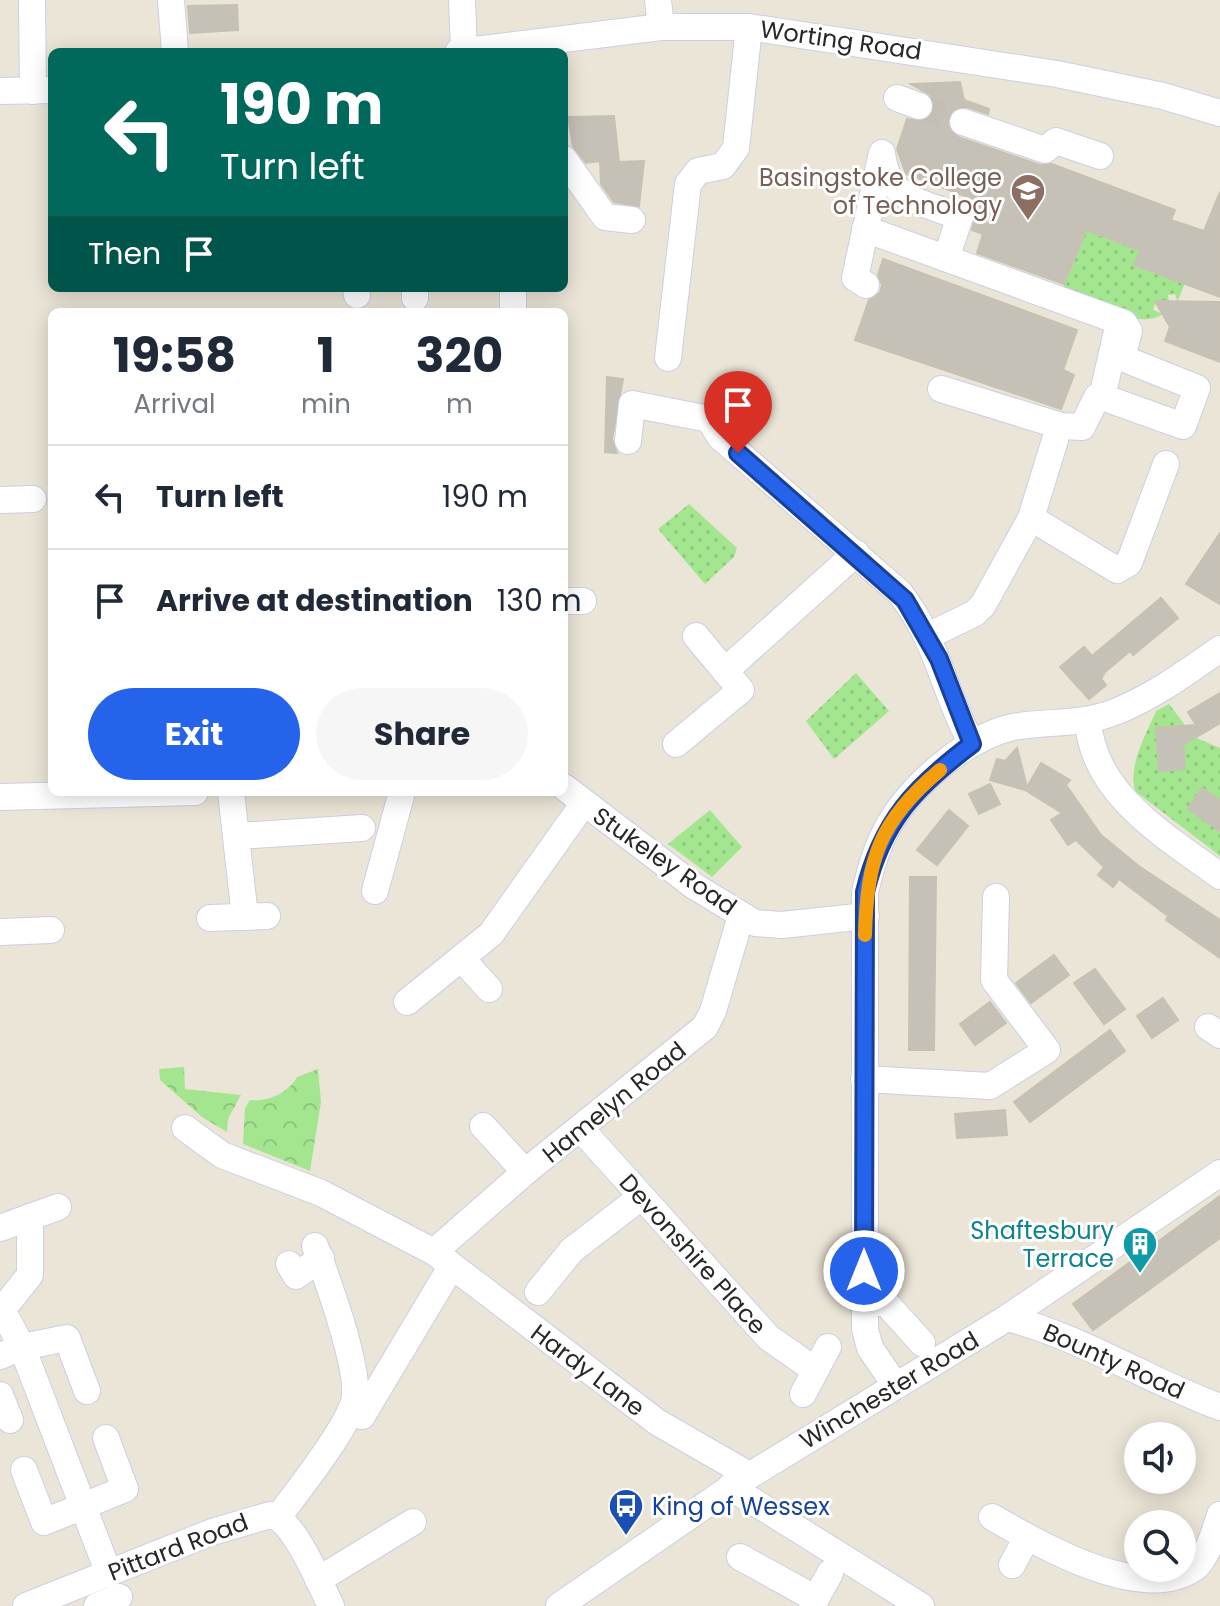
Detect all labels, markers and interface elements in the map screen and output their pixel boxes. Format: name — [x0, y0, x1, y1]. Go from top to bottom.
street label: Worting Road — [758, 12, 924, 68]
text: 190 m — [220, 65, 383, 144]
icon: left — [88, 80, 192, 184]
text: Turn left — [220, 141, 365, 192]
place label: Basingstoke College of Technology — [759, 161, 1002, 222]
school or university icon: Basingstoke College of Technology — [1009, 172, 1047, 222]
text: Then — [88, 232, 161, 275]
icon: arrive — [177, 232, 221, 276]
text: 19:58 — [113, 322, 236, 389]
text: 1 — [317, 322, 335, 389]
text: 320 — [416, 322, 503, 389]
pin — [704, 371, 772, 453]
icon: arrive — [716, 383, 760, 427]
text: Arrival — [134, 386, 215, 422]
text: min — [301, 386, 351, 422]
text: m — [446, 386, 473, 422]
icon: left — [88, 475, 132, 519]
text: Turn left — [156, 475, 284, 518]
text: 190 m — [442, 475, 528, 518]
icon: arrive — [88, 579, 132, 623]
text: Arrive at destination — [156, 579, 473, 622]
text: 130 m — [497, 579, 582, 622]
button: Exit — [88, 688, 300, 780]
button: Share — [316, 688, 528, 780]
street label: Stukeley Road — [587, 799, 743, 923]
street label: Hamelyn Road — [535, 1034, 693, 1170]
street label: Devonshire Place — [612, 1167, 774, 1341]
place label: Shaftesbury Terrace — [970, 1214, 1114, 1275]
building icon: Shaftesbury Terrace — [1121, 1225, 1159, 1275]
position arrow — [822, 1229, 906, 1313]
street label: Bounty Road — [1038, 1315, 1190, 1407]
street label: Hardy Lane — [524, 1316, 652, 1424]
street label: Winchester Road — [793, 1323, 985, 1457]
map controls — [1124, 1422, 1196, 1582]
button: sound — [1124, 1422, 1196, 1494]
bus stop icon: King of Wessex — [607, 1487, 645, 1537]
place label: King of Wessex — [652, 1490, 830, 1523]
street label: Pittard Road — [103, 1505, 253, 1589]
button: search — [1124, 1510, 1196, 1582]

